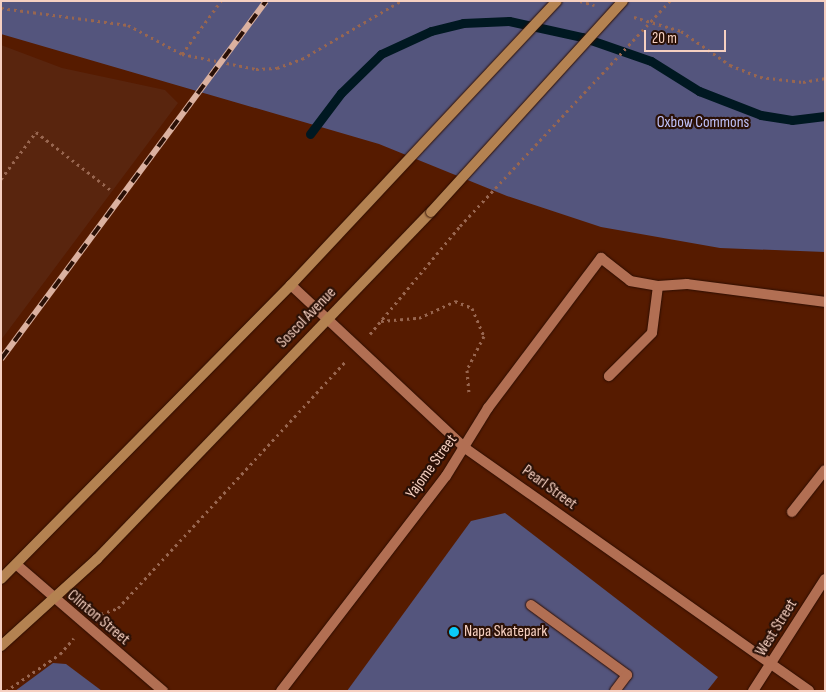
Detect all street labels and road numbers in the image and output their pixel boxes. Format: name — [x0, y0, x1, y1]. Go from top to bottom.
street label: Soscol Avenue — [273, 284, 341, 352]
street label: Yajome Street — [402, 431, 462, 503]
street label: Pearl Street — [518, 462, 580, 514]
street label: Clinton Street — [63, 586, 133, 650]
street label: West Street — [752, 596, 802, 660]

